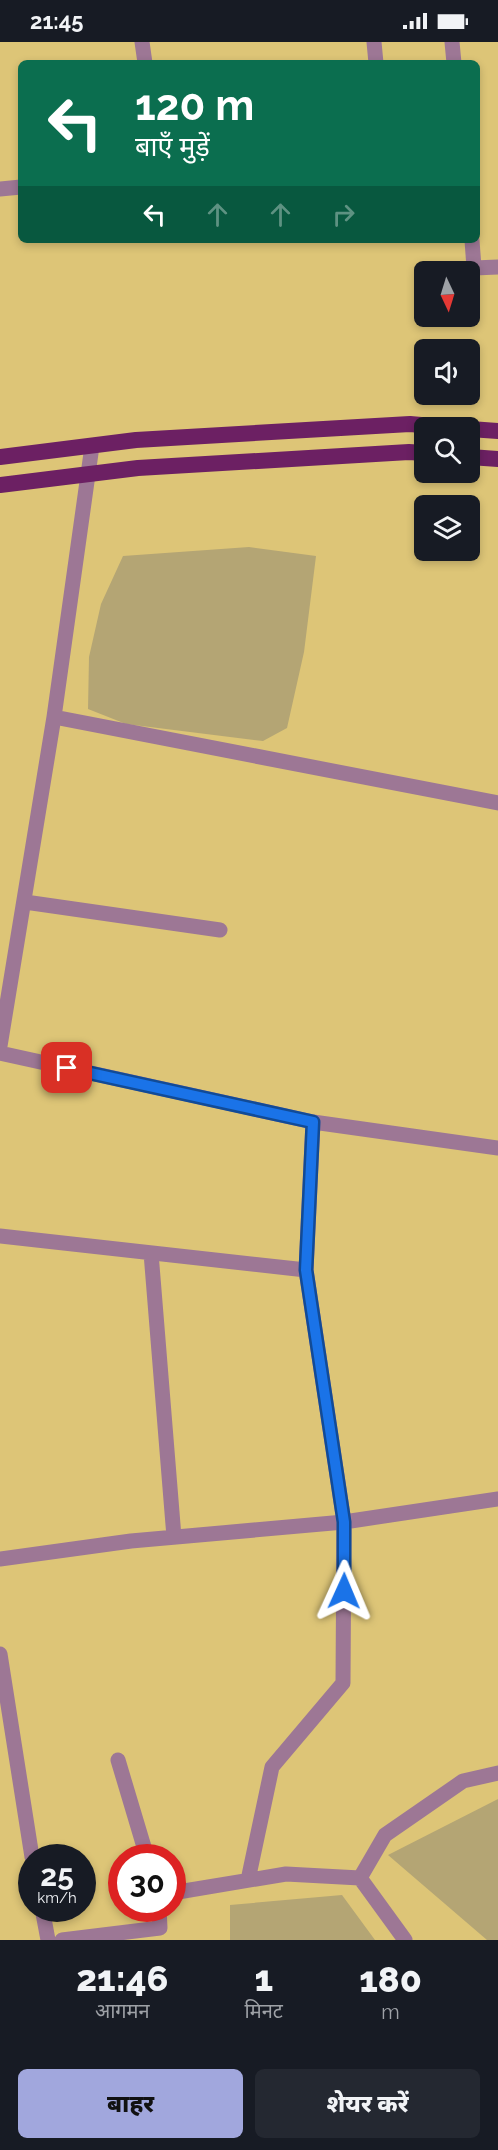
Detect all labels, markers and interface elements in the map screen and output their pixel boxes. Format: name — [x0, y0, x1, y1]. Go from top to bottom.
text: 21:45 — [30, 8, 83, 34]
text: 120 m — [135, 81, 254, 130]
icon: left — [36, 84, 114, 162]
text: बाएँ मुड़ें — [135, 131, 210, 162]
icon: left — [138, 198, 171, 231]
icon: ahead — [201, 198, 234, 231]
icon: ahead — [264, 198, 297, 231]
icon: right — [327, 198, 360, 231]
north arrow — [414, 261, 480, 327]
map controls — [414, 261, 480, 561]
button: sound — [414, 339, 480, 405]
button: search — [414, 417, 480, 483]
button: layers — [414, 495, 480, 561]
pin — [41, 1042, 92, 1093]
icon: arrive — [50, 1051, 83, 1084]
position arrow — [312, 1559, 376, 1623]
speed limit sign: 30 — [108, 1844, 186, 1922]
text: 25 — [40, 1858, 74, 1893]
text: km/h — [37, 1889, 77, 1907]
text: 21:46 — [76, 1957, 168, 1999]
text: 1 — [254, 1957, 273, 1999]
text: 180 — [359, 1958, 422, 2000]
text: आगमन — [95, 1999, 150, 2023]
text: मिनट — [245, 1999, 283, 2023]
text: m — [381, 2000, 400, 2024]
button: बाहर — [18, 2069, 243, 2138]
button: शेयर करें — [255, 2069, 480, 2138]

